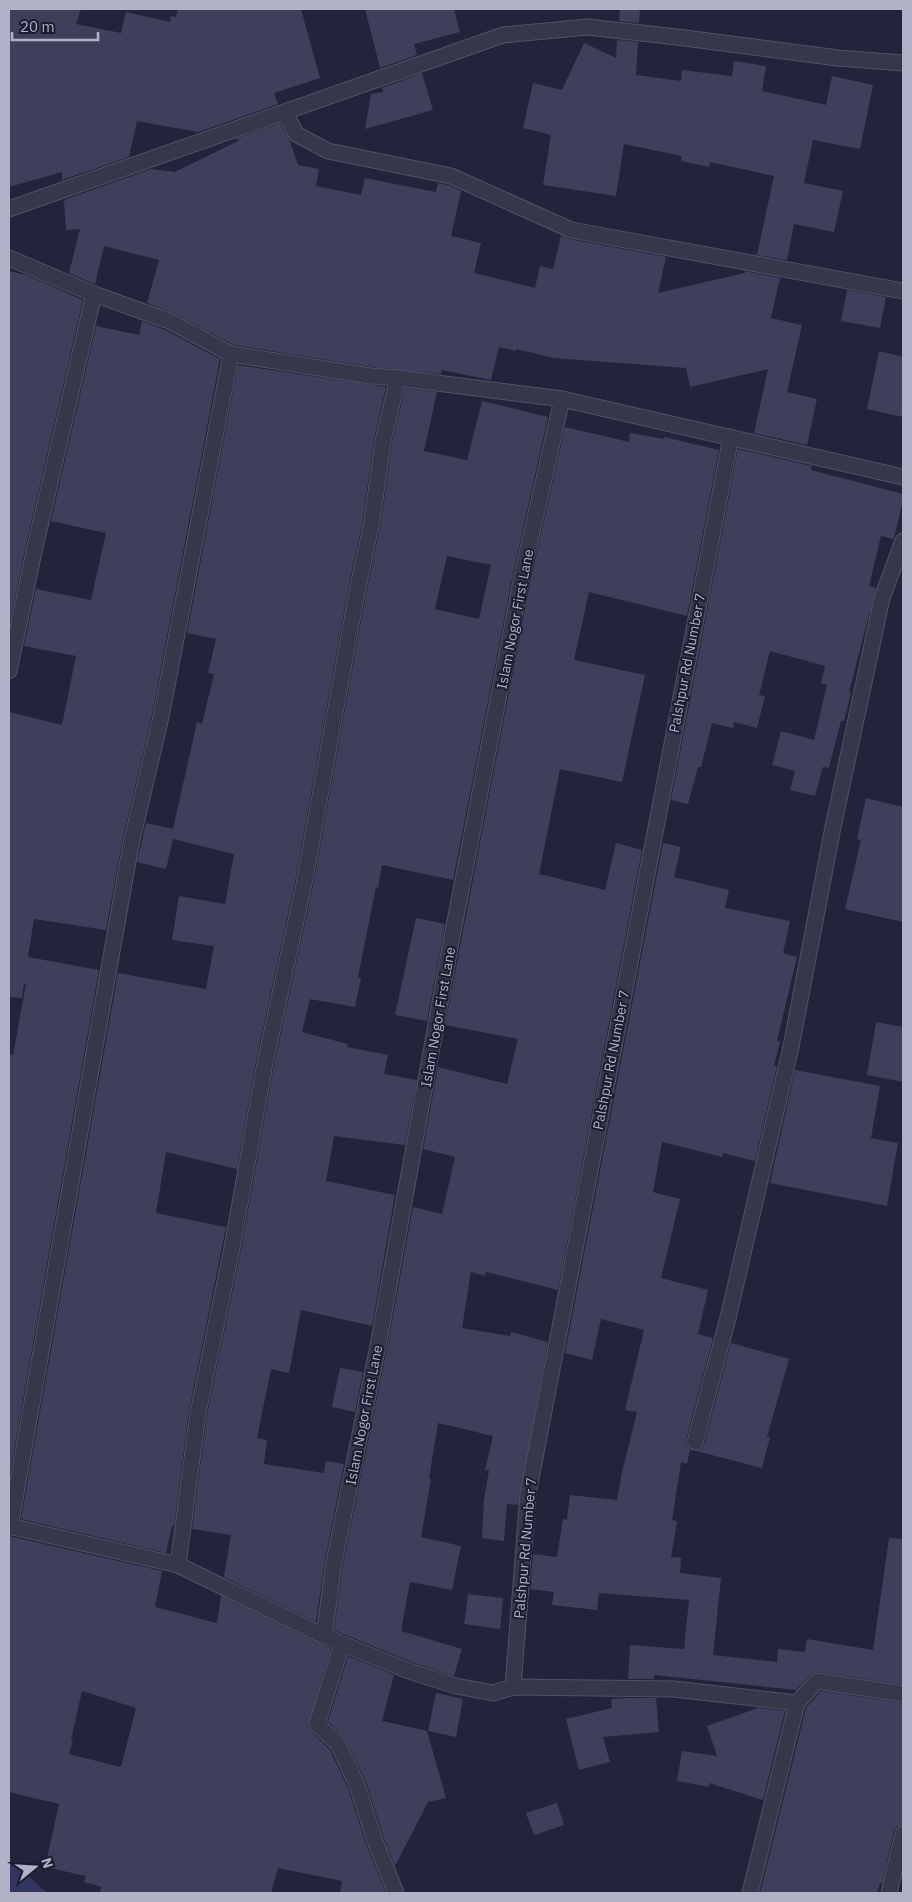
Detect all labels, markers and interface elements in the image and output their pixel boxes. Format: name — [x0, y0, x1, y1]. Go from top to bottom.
scale bar — [12, 10, 99, 42]
text: 20 m — [20, 17, 55, 36]
street label: Islam Nogor First Lane — [493, 547, 537, 690]
street label: Palshpur Rd Number 7 — [665, 592, 709, 734]
street label: Islam Nogor First Lane — [417, 945, 459, 1089]
street label: Palshpur Rd Number 7 — [589, 989, 633, 1131]
street label: Islam Nogor First Lane — [342, 1343, 386, 1486]
street label: Palshpur Rd Number 7 — [510, 1477, 540, 1619]
north arrow — [10, 1842, 60, 1892]
text: N — [37, 1855, 57, 1871]

